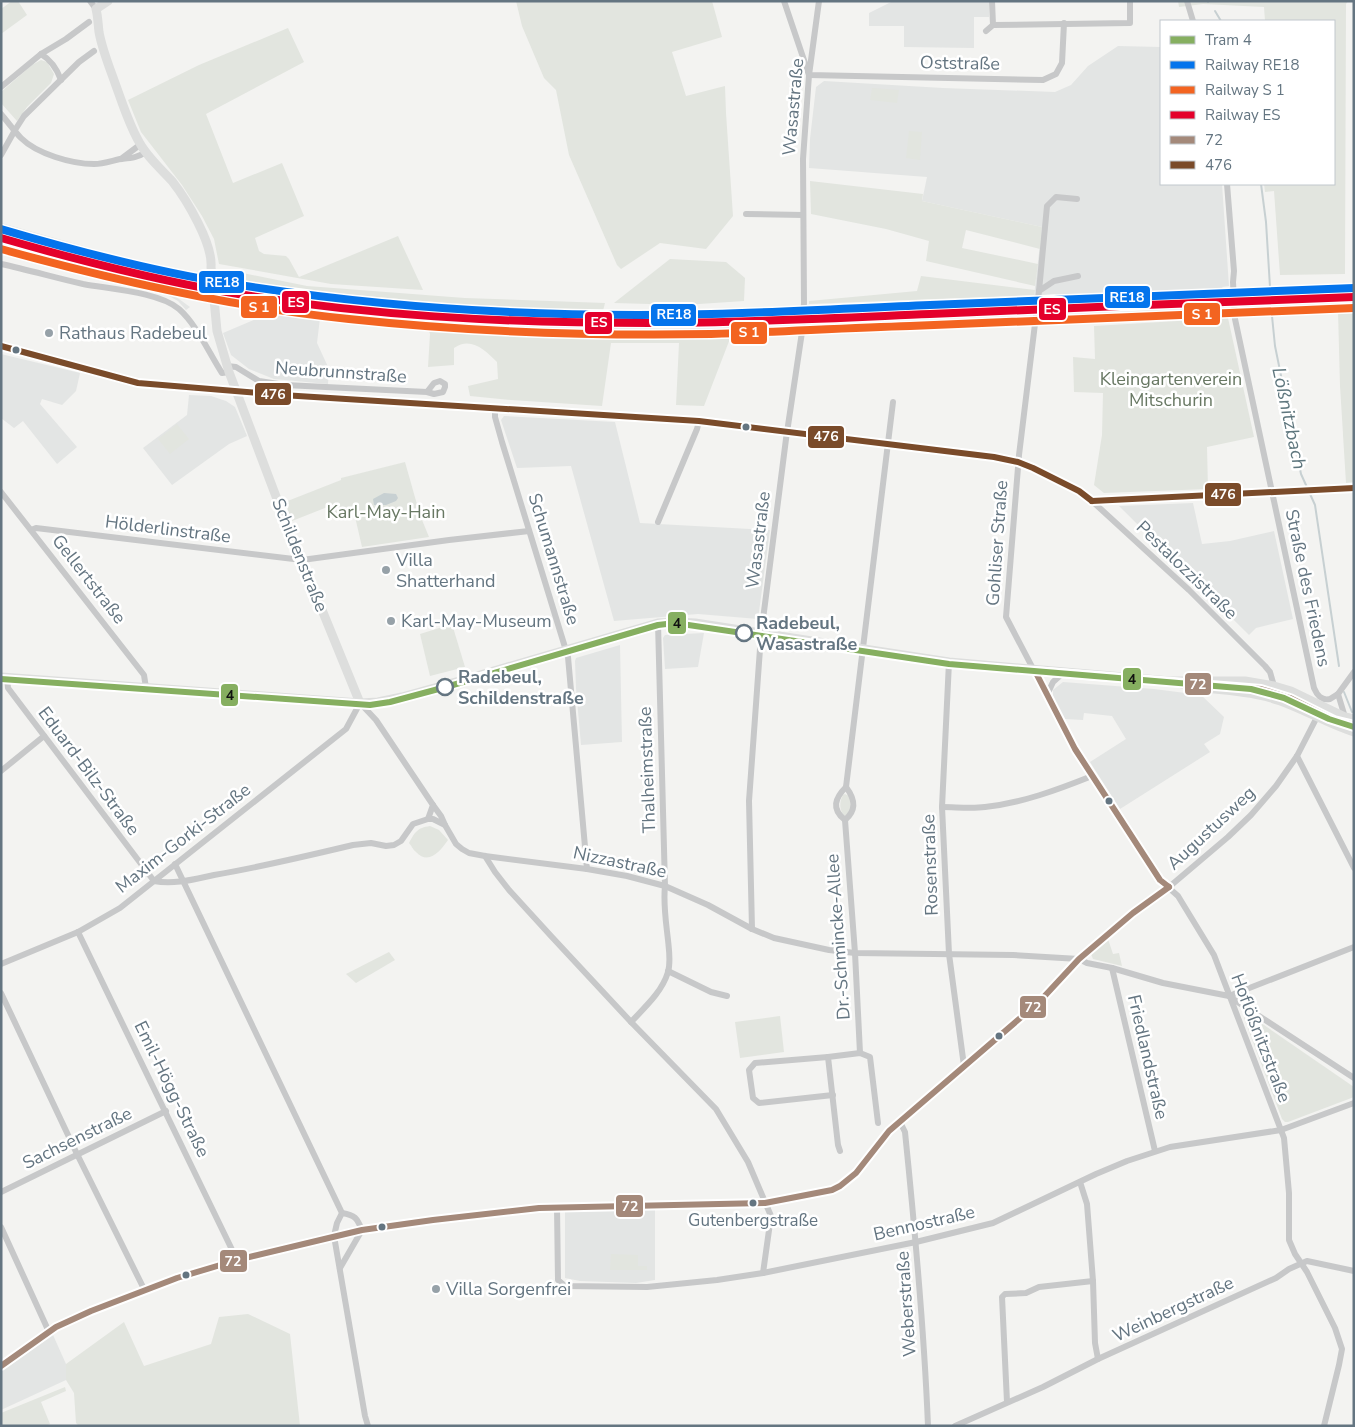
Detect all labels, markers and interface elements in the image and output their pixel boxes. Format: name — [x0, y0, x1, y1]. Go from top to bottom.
legend — [1160, 20, 1335, 185]
text: Tram 4 — [1205, 30, 1252, 50]
street label: Oststraße — [920, 50, 1000, 76]
text: Railway RE18 — [1205, 55, 1299, 75]
street label: Wasastraße — [777, 57, 809, 157]
text: Railway S 1 — [1205, 80, 1285, 100]
text: Railway ES — [1205, 105, 1280, 125]
text: 72 — [1205, 130, 1223, 150]
text: 476 — [1205, 155, 1232, 175]
line badge: RE18 — [198, 270, 245, 294]
text: RE18 — [205, 273, 239, 292]
line badge: RE18 — [1104, 285, 1151, 309]
text: RE18 — [1110, 288, 1144, 307]
line badge: ES — [281, 290, 310, 314]
text: ES — [287, 293, 305, 312]
line badge: S 1 — [240, 295, 278, 319]
line badge: ES — [1038, 297, 1067, 321]
text: S 1 — [248, 298, 270, 317]
text: ES — [1043, 300, 1061, 319]
line badge: S 1 — [1183, 302, 1221, 326]
line badge: RE18 — [650, 303, 697, 327]
text: RE18 — [657, 305, 691, 324]
text: S 1 — [1191, 305, 1213, 324]
line badge: ES — [584, 311, 613, 335]
text: ES — [590, 313, 608, 332]
place label: Rathaus Radebeul — [59, 321, 208, 345]
line badge: S 1 — [730, 321, 768, 345]
text: S 1 — [738, 323, 760, 342]
marker: Rathaus Radebeul — [43, 327, 55, 339]
unlabelled marker — [11, 345, 21, 355]
street label: Neubrunnstraße — [274, 355, 408, 389]
water label: Lößnitzbach — [1266, 365, 1313, 472]
park label: Kleingartenverein Mitschurin — [1100, 367, 1242, 412]
line badge: 476 — [254, 382, 292, 406]
text: 476 — [260, 385, 286, 404]
unlabelled marker — [741, 422, 751, 432]
line badge: 476 — [807, 425, 845, 449]
text: 476 — [813, 427, 839, 446]
street label: Gohliser Straße — [981, 479, 1013, 607]
line badge: 476 — [1204, 482, 1242, 507]
text: 476 — [1210, 485, 1236, 504]
street label: Schumannstraße — [523, 490, 585, 628]
street label: Wasastraße — [740, 490, 776, 590]
street label: Schildenstraße — [266, 495, 334, 615]
park label: Karl-May-Hain — [326, 500, 446, 524]
street label: Straße des Friedens — [1280, 507, 1336, 669]
street label: Hölderlinstraße — [104, 509, 232, 549]
street label: Pestalozzistraße — [1131, 515, 1243, 625]
street label: Gellertstraße — [46, 529, 132, 629]
place label: Villa Shatterhand — [395, 548, 496, 593]
marker: Villa Shatterhand — [380, 564, 392, 576]
place label: Karl-May-Museum — [401, 609, 552, 633]
line badge: 4 — [667, 611, 687, 635]
place label: Radebeul, Wasastraße — [756, 611, 858, 656]
text: 4 — [673, 614, 682, 633]
marker: Karl-May-Museum — [385, 615, 397, 627]
marker: Radebeul, Wasastraße — [735, 624, 753, 642]
place label: Radebeul, Schildenstraße — [458, 665, 584, 710]
line badge: 4 — [1122, 667, 1142, 691]
text: 4 — [1128, 670, 1137, 689]
line badge: 72 — [1184, 672, 1212, 696]
text: 72 — [1190, 675, 1206, 694]
marker: Radebeul, Schildenstraße — [436, 678, 454, 696]
line badge: 4 — [220, 683, 239, 707]
text: 4 — [226, 686, 235, 705]
street label: Eduard-Bilz-Straße — [33, 702, 145, 840]
street label: Thalheimstraße — [633, 706, 661, 834]
street label: Maxim-Gorki-Straße — [110, 778, 256, 898]
street label: Augustusweg — [1162, 781, 1260, 875]
unlabelled marker — [1104, 796, 1114, 806]
street label: Rosenstraße — [916, 814, 944, 916]
street label: Nizzastraße — [571, 840, 669, 884]
street label: Dr.-Schmincke-Allee — [820, 853, 856, 1021]
street label: Hoflößnitzstraße — [1225, 970, 1297, 1106]
street label: Friedlandstraße — [1122, 992, 1174, 1122]
line badge: 72 — [1019, 995, 1047, 1019]
text: 72 — [1025, 998, 1041, 1017]
street label: Emil-Högg-Straße — [129, 1017, 215, 1161]
unlabelled marker — [994, 1031, 1004, 1041]
street label: Sachsenstraße — [18, 1101, 136, 1175]
line badge: 72 — [615, 1194, 644, 1218]
text: 72 — [622, 1197, 638, 1216]
marker: Gutenbergstraße — [748, 1198, 758, 1208]
street label: Bennostraße — [871, 1200, 977, 1246]
place label: Gutenbergstraße — [688, 1209, 818, 1232]
unlabelled marker — [377, 1222, 387, 1232]
line badge: 72 — [219, 1249, 248, 1273]
street label: Weberstraße — [890, 1250, 922, 1358]
text: 72 — [225, 1252, 241, 1271]
unlabelled marker — [181, 1270, 191, 1280]
street label: Weinbergstraße — [1109, 1270, 1237, 1348]
place label: Villa Sorgenfrei — [445, 1277, 571, 1301]
marker: Villa Sorgenfrei — [430, 1283, 442, 1295]

